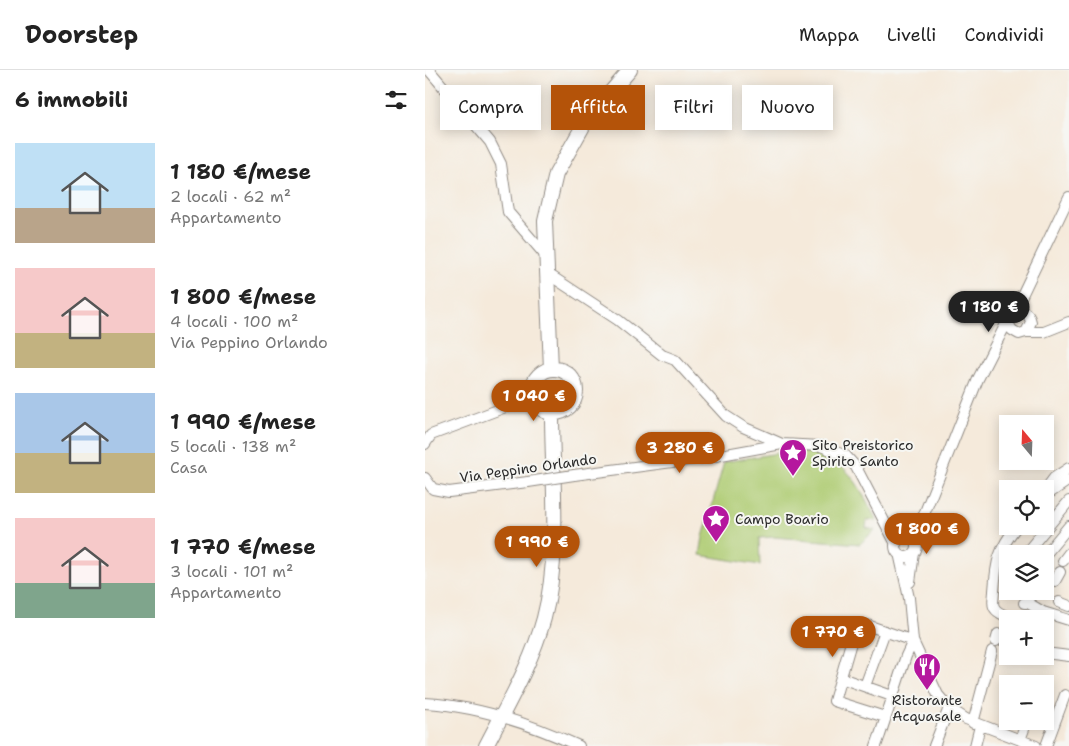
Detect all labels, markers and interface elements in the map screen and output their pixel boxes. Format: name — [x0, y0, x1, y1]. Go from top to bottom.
text: Doorstep — [25, 19, 138, 51]
text: Mappa — [799, 23, 859, 47]
text: Livelli — [887, 23, 936, 47]
text: Condividi — [964, 23, 1044, 47]
chip: Compra — [440, 85, 541, 130]
chip: Affitta — [551, 85, 645, 130]
chip: Filtri — [655, 85, 732, 130]
chip: Nuovo — [742, 85, 833, 130]
text: 6 immobili — [15, 86, 128, 114]
icon: filters — [382, 86, 410, 114]
text: 1 180 €/mese — [170, 158, 311, 186]
icon: home — [55, 163, 115, 223]
text: 2 locali · 62 m² — [170, 186, 291, 207]
text: Appartamento — [170, 207, 281, 228]
text: 1 800 €/mese — [170, 283, 316, 311]
icon: home — [55, 288, 115, 348]
pin: 1 180 € — [943, 290, 1035, 333]
text: 1 180 € — [959, 296, 1019, 317]
text: 4 locali · 100 m² — [170, 311, 298, 332]
text: Via Peppino Orlando — [170, 332, 328, 353]
pin: 1 040 € — [488, 380, 580, 422]
text: 1 040 € — [502, 385, 566, 406]
text: 1 990 €/mese — [170, 408, 316, 436]
icon: home — [55, 413, 115, 473]
north arrow — [999, 415, 1054, 470]
map controls — [999, 415, 1054, 730]
pin: 3 280 € — [634, 432, 726, 474]
text: 5 locali · 138 m² — [170, 436, 296, 457]
place label: Sito Preistorico Spirito Santo — [812, 436, 913, 470]
text: 3 280 € — [647, 437, 713, 458]
place icon: Sito Preistorico Spirito Santo — [778, 438, 808, 477]
street label: Via Peppino Orlando — [458, 449, 598, 487]
text: Casa — [170, 457, 207, 478]
button: locate — [999, 480, 1054, 535]
place icon: Campo Boario — [701, 504, 731, 543]
place label: Campo Boario — [735, 510, 829, 528]
pin: 1 800 € — [881, 512, 973, 555]
text: 1 800 € — [896, 518, 958, 539]
pin: 1 990 € — [491, 526, 583, 568]
text: 1 990 € — [506, 531, 568, 552]
text: 1 770 €/mese — [170, 533, 316, 561]
icon: home — [55, 538, 115, 598]
button: layers — [999, 545, 1054, 600]
text: 3 locali · 101 m² — [170, 561, 293, 582]
text: Appartamento — [170, 582, 281, 603]
button: + — [999, 610, 1054, 665]
pin: 1 770 € — [787, 616, 879, 658]
text: 1 770 € — [802, 621, 864, 642]
restaurant icon: Ristorante Acquasale — [912, 652, 942, 691]
button: − — [999, 675, 1054, 730]
place label: Ristorante Acquasale — [892, 691, 962, 725]

